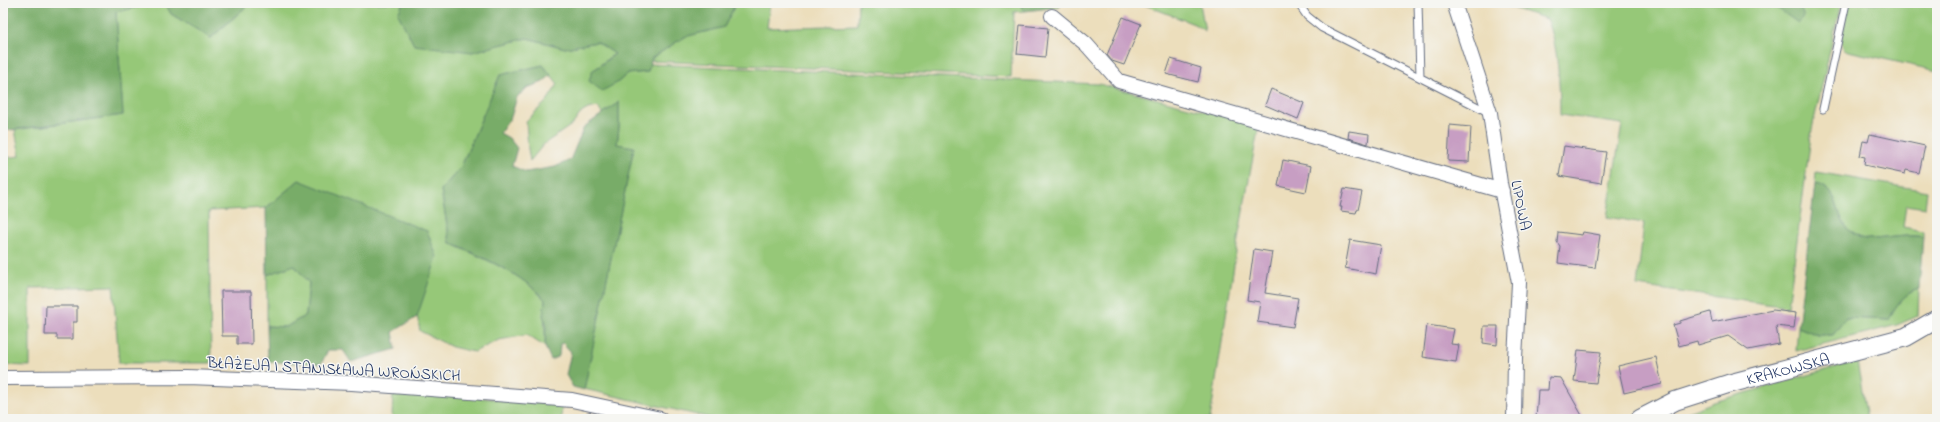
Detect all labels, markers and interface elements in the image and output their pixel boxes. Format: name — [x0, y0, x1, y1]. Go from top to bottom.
street label: LIPOWA — [1503, 178, 1537, 233]
street label: KRAKOWSKA — [1744, 348, 1833, 393]
street label: BŁAŻEJA I STANISŁAWA WROŃSKICH — [206, 351, 461, 389]

